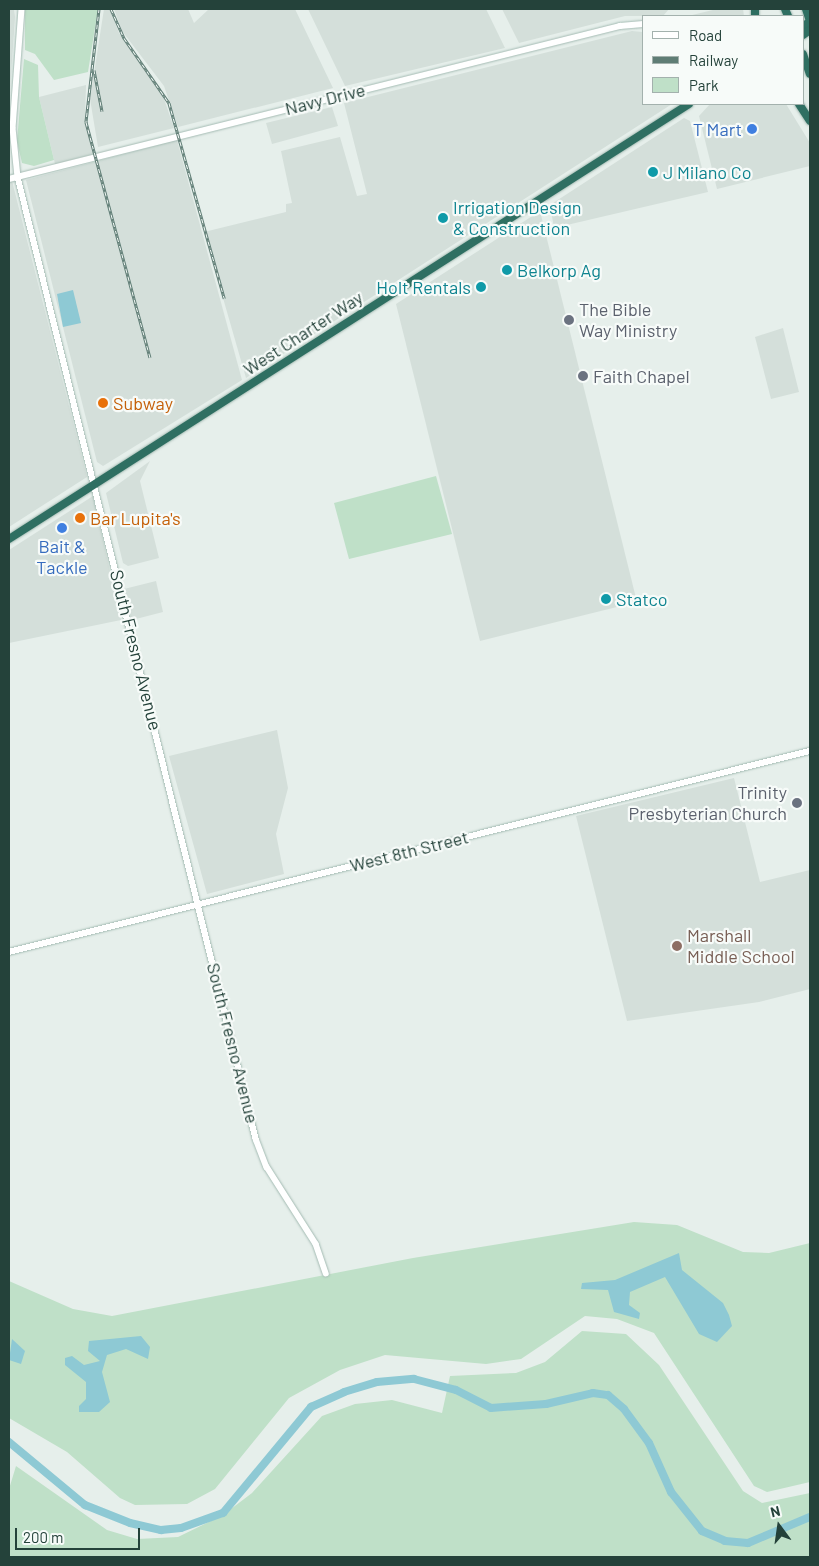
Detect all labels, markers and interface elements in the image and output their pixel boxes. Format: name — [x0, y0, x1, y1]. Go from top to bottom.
legend — [642, 15, 804, 105]
text: Road — [689, 26, 722, 44]
text: Railway — [689, 51, 738, 69]
text: Park — [689, 76, 718, 94]
street label: Navy Drive — [283, 79, 367, 119]
place label: T Mart — [693, 118, 742, 140]
marker: T Mart — [746, 123, 758, 135]
place label: J Milano Co — [663, 161, 751, 183]
marker: J Milano Co — [647, 166, 659, 178]
place label: Irrigation Design & Construction — [453, 197, 582, 240]
marker: Irrigation Design & Construction — [437, 212, 449, 224]
place label: Belkorp Ag — [517, 259, 601, 281]
marker: Belkorp Ag — [501, 264, 513, 276]
place label: Holt Rentals — [376, 276, 471, 298]
marker: Holt Rentals — [475, 281, 487, 293]
street label: West Charter Way — [239, 286, 367, 380]
place label: The Bible Way Ministry — [579, 299, 677, 342]
marker: The Bible Way Ministry — [563, 314, 575, 326]
place label: Faith Chapel — [593, 365, 690, 387]
marker: Faith Chapel — [577, 370, 589, 382]
place label: Subway — [113, 392, 173, 414]
marker: Subway — [97, 397, 109, 409]
place label: Bar Lupita's — [90, 507, 181, 529]
marker: Bar Lupita's — [74, 512, 86, 524]
marker: Bait & Tackle — [56, 522, 68, 534]
place label: Bait & Tackle — [36, 536, 88, 578]
street label: South Fresno Avenue — [106, 568, 166, 732]
place label: Statco — [616, 588, 668, 610]
marker: Statco — [600, 593, 612, 605]
place label: Trinity Presbyterian Church — [629, 782, 787, 824]
marker: Trinity Presbyterian Church — [791, 797, 803, 809]
street label: West 8th Street — [347, 826, 471, 876]
place label: Marshall Middle School — [687, 925, 795, 968]
marker: Marshall Middle School — [671, 940, 683, 952]
street label: South Fresno Avenue — [203, 961, 263, 1125]
north arrow — [754, 1501, 804, 1551]
text: N — [769, 1502, 782, 1520]
scale bar — [18, 1518, 142, 1550]
text: 200 m — [23, 1528, 63, 1546]

